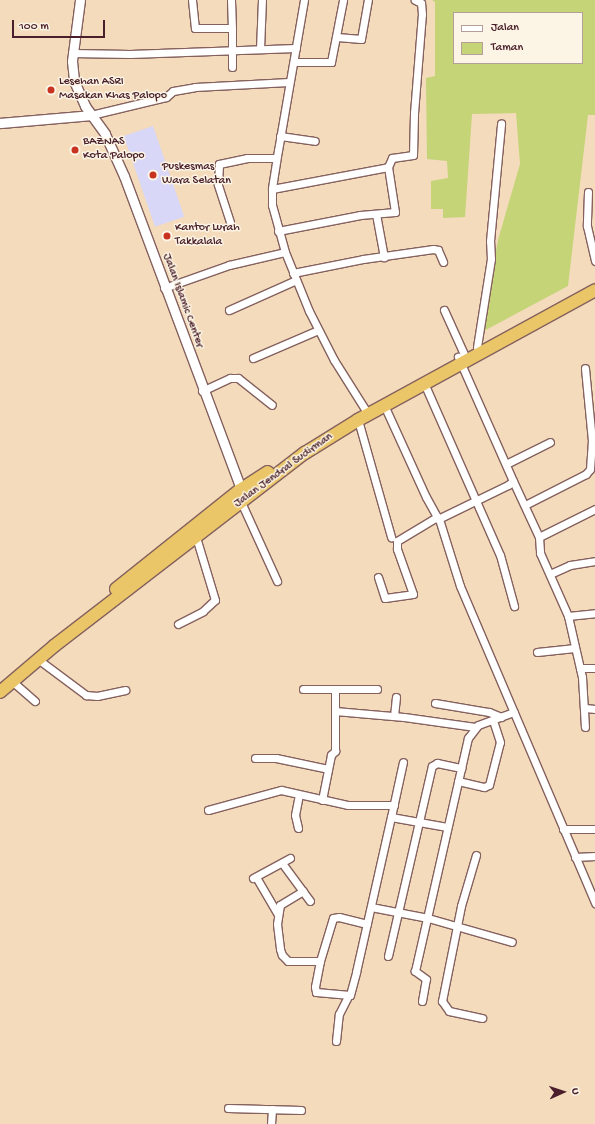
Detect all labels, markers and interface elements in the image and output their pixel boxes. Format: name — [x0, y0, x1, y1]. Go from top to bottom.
scale bar — [14, 12, 107, 38]
legend — [453, 12, 583, 64]
text: 100 m — [19, 20, 49, 34]
text: Jalan — [491, 21, 519, 35]
text: Taman — [491, 41, 523, 55]
place label: Lesehan ASRI Masakan Khas Palopo — [59, 76, 167, 104]
marker: Lesehan ASRI Masakan Khas Palopo — [46, 85, 56, 95]
place label: BAZNAS Kota Palopo — [83, 136, 145, 164]
marker: BAZNAS Kota Palopo — [70, 145, 80, 155]
place label: Puskesmas Wara Selatan — [162, 161, 231, 189]
marker: Puskesmas Wara Selatan — [147, 169, 159, 181]
place label: Kantor Lurah Takkalala — [175, 222, 240, 250]
marker: Kantor Lurah Takkalala — [162, 231, 172, 241]
street label: Jalan Islamic Center — [158, 252, 206, 350]
street label: Jalan Jendral Sudirman — [232, 430, 336, 512]
north arrow — [543, 1072, 583, 1112]
text: U — [569, 1088, 581, 1095]

